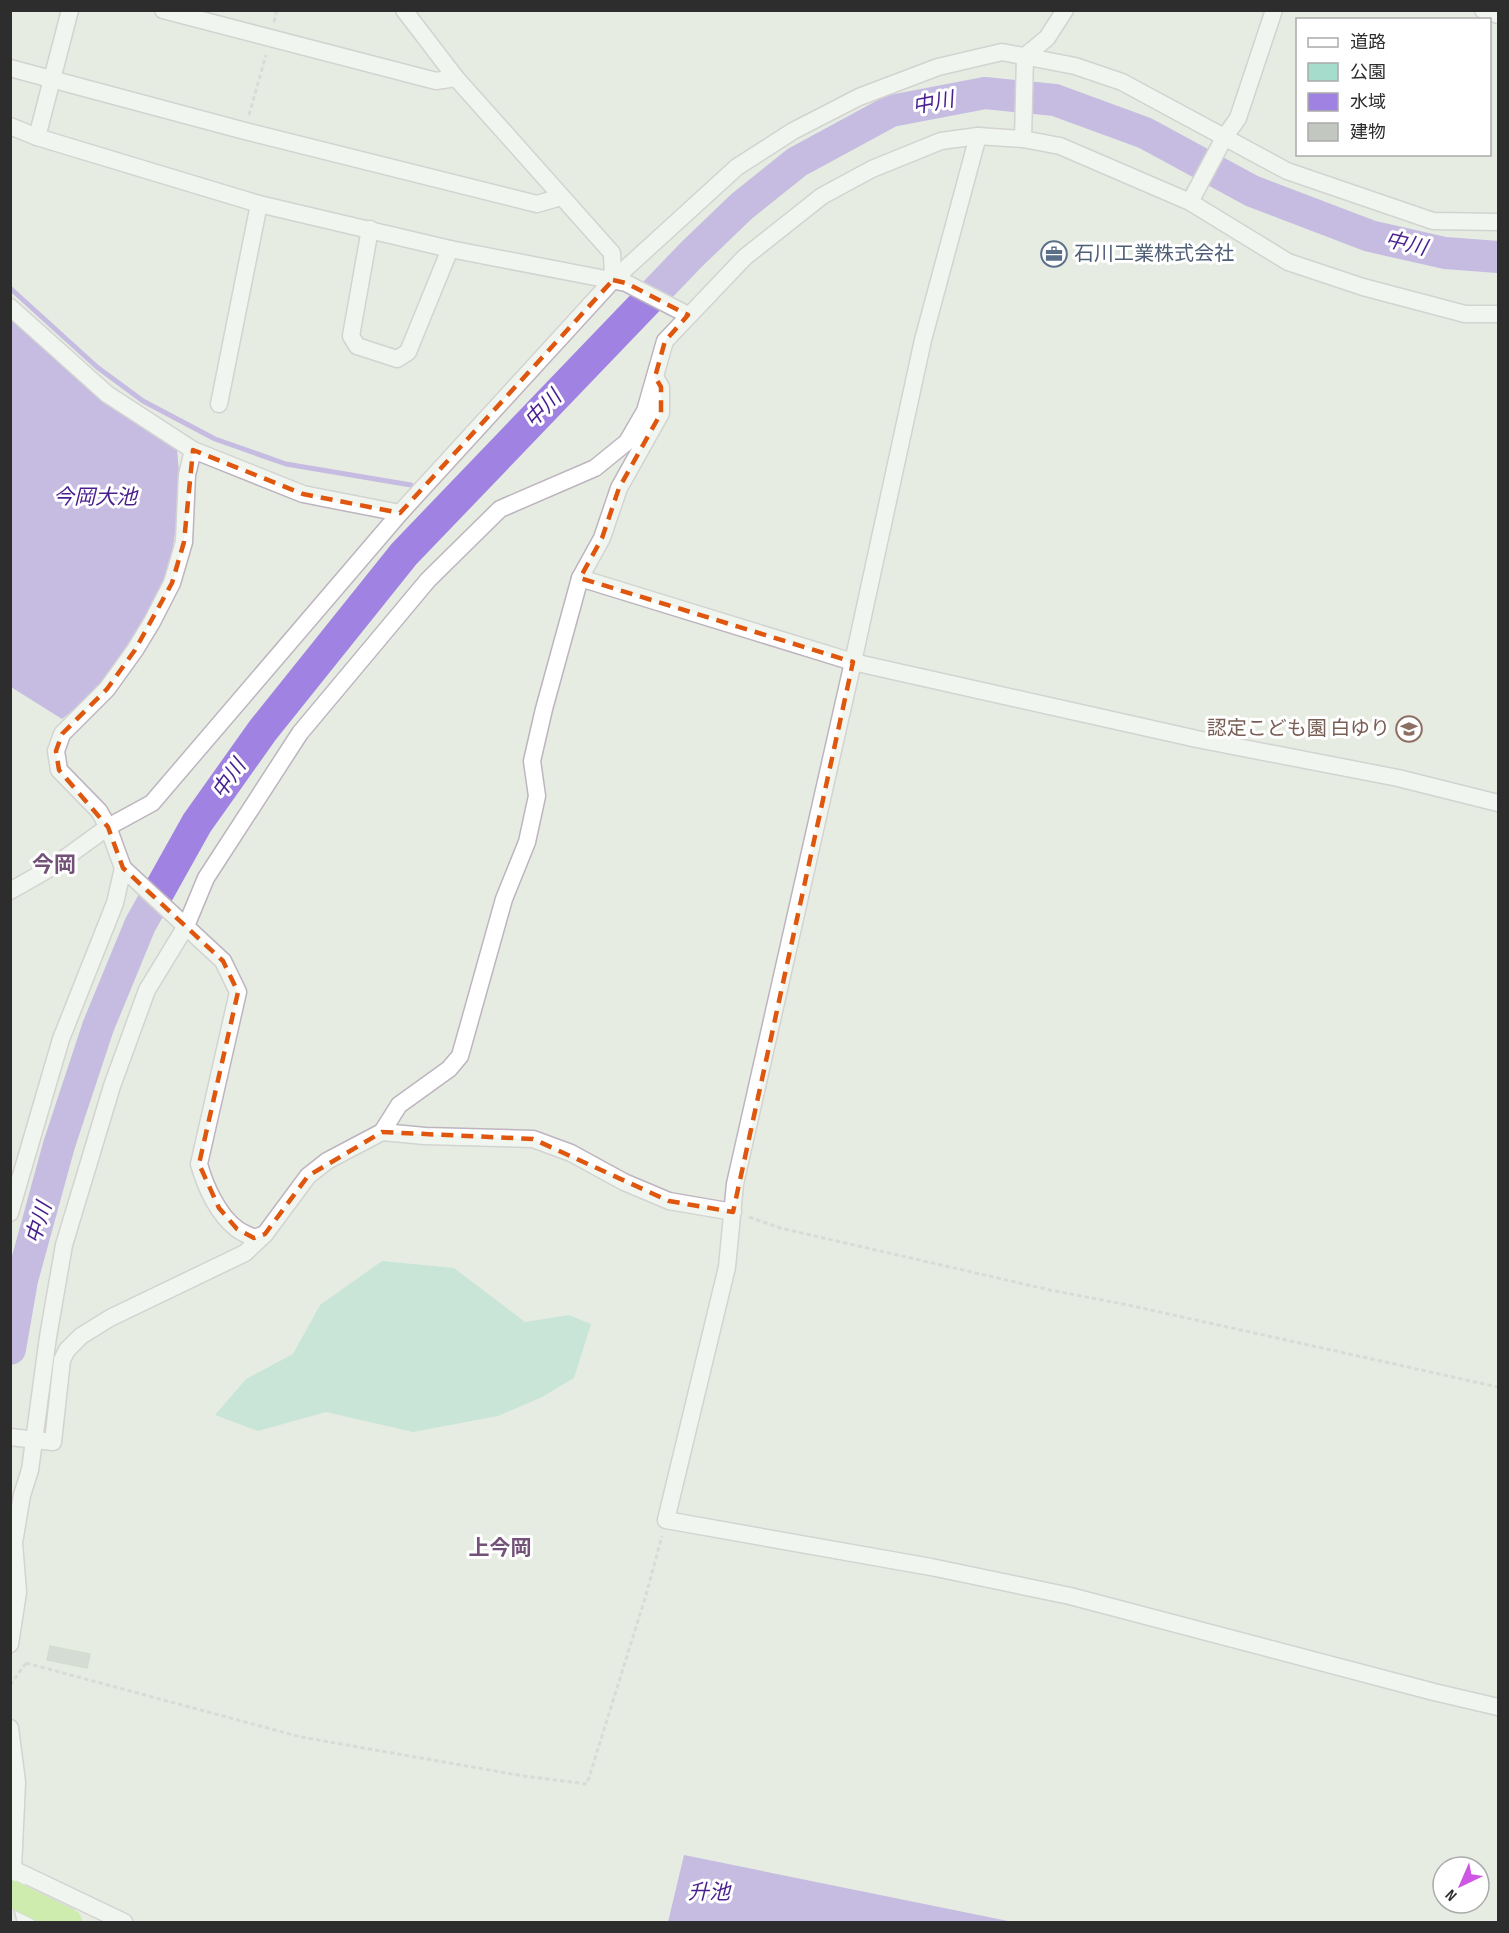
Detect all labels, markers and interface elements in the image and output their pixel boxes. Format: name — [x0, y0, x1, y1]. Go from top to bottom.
legend — [1296, 18, 1491, 156]
text: 道路 — [1350, 32, 1386, 53]
text: 公園 — [1350, 62, 1386, 83]
water label: 中川 — [910, 86, 958, 119]
text: 水域 — [1350, 92, 1386, 113]
text: 建物 — [1350, 122, 1386, 143]
water label: 中川 — [1383, 227, 1431, 261]
office icon: 石川工業株式会社 — [1039, 239, 1069, 269]
place label: 石川工業株式会社 — [1074, 242, 1234, 266]
water label: 中川 — [519, 384, 568, 433]
water label: 今岡大池 — [53, 485, 139, 510]
school or university icon: 認定こども園 白ゆり — [1394, 714, 1424, 744]
place label: 認定こども園 白ゆり — [1207, 717, 1390, 741]
water label: 中川 — [207, 753, 252, 803]
district label: 今岡 — [32, 852, 76, 879]
water label: 中川 — [21, 1197, 58, 1247]
district label: 上今岡 — [469, 1536, 532, 1561]
north arrow — [1431, 1855, 1491, 1915]
water label: 升池 — [688, 1880, 732, 1905]
text: N — [1442, 1885, 1461, 1905]

